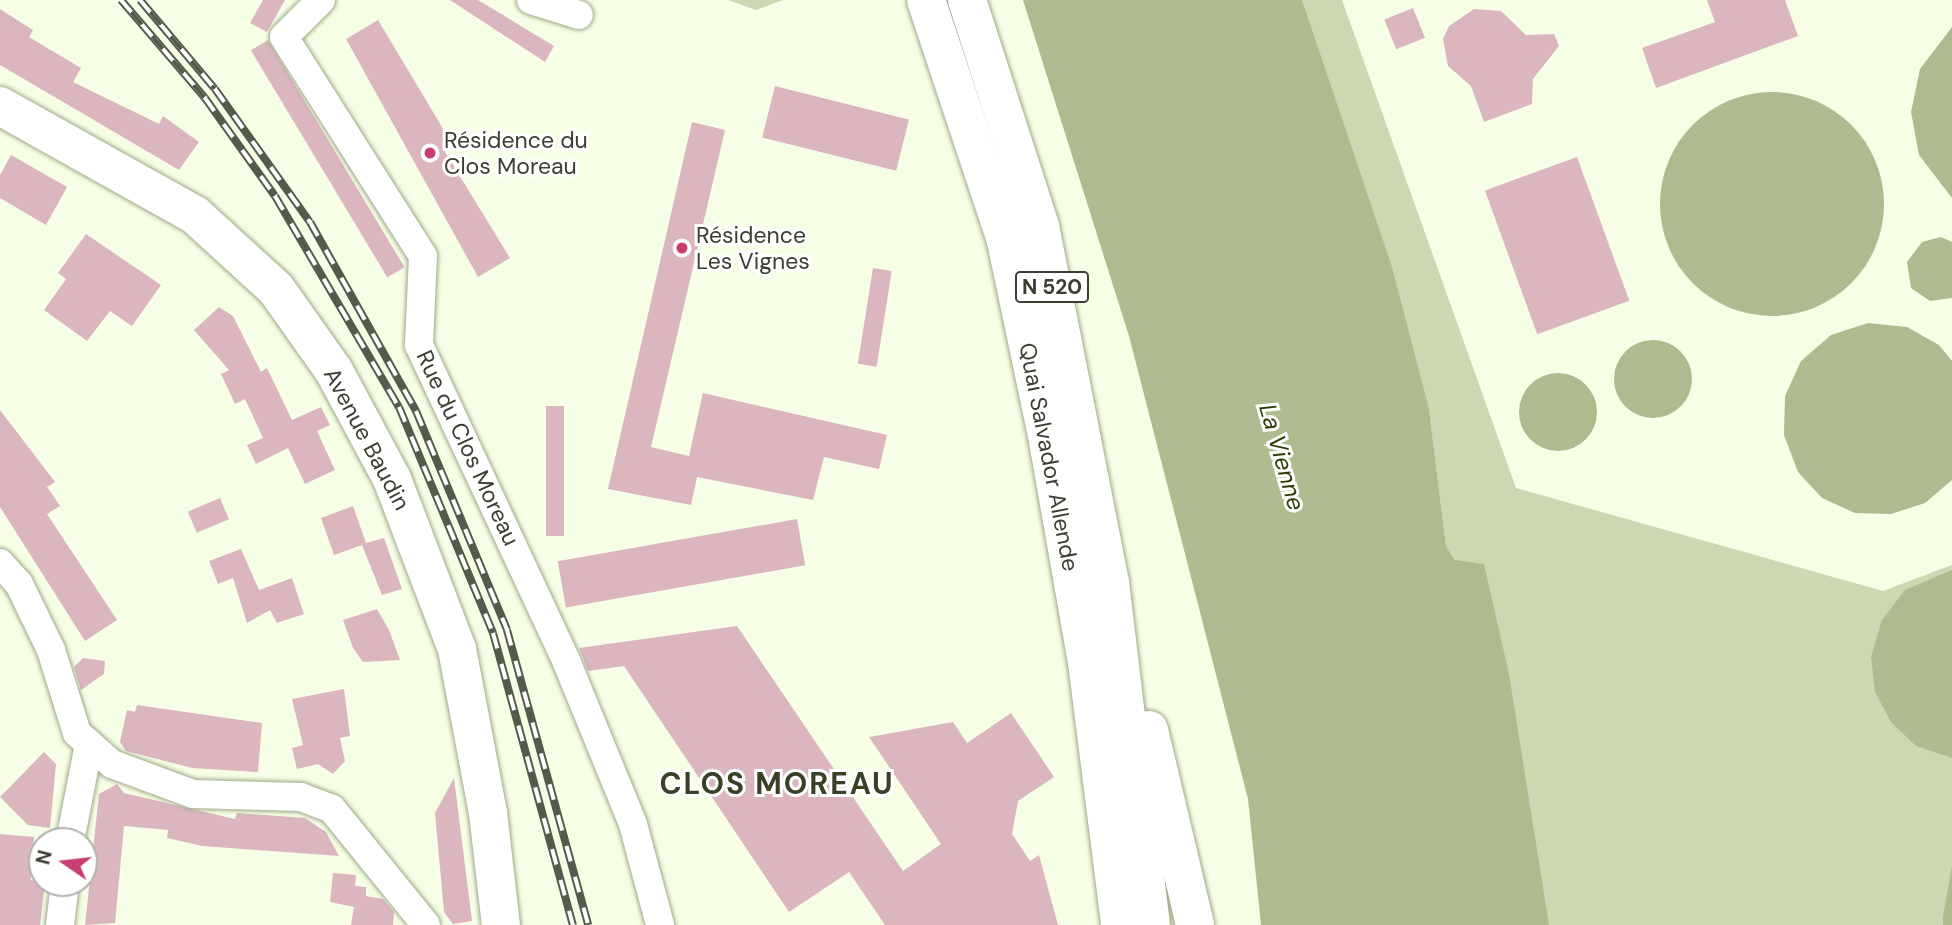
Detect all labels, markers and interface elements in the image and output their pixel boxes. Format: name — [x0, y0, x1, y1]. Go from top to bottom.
place label: Résidence du Clos Moreau — [444, 126, 588, 180]
marker: Résidence du Clos Moreau — [422, 145, 438, 161]
place label: Résidence Les Vignes — [696, 221, 810, 275]
marker: Résidence Les Vignes — [674, 240, 690, 256]
road number: N 520 — [1014, 270, 1090, 304]
street label: Quai Salvador Allende — [1013, 340, 1085, 574]
street label: Rue du Clos Moreau — [411, 346, 525, 550]
street label: Avenue Baudin — [318, 363, 416, 515]
water label: La Vienne — [1253, 400, 1311, 514]
district label: CLOS MOREAU — [661, 766, 893, 802]
north arrow — [28, 827, 98, 897]
text: N — [30, 848, 58, 867]

